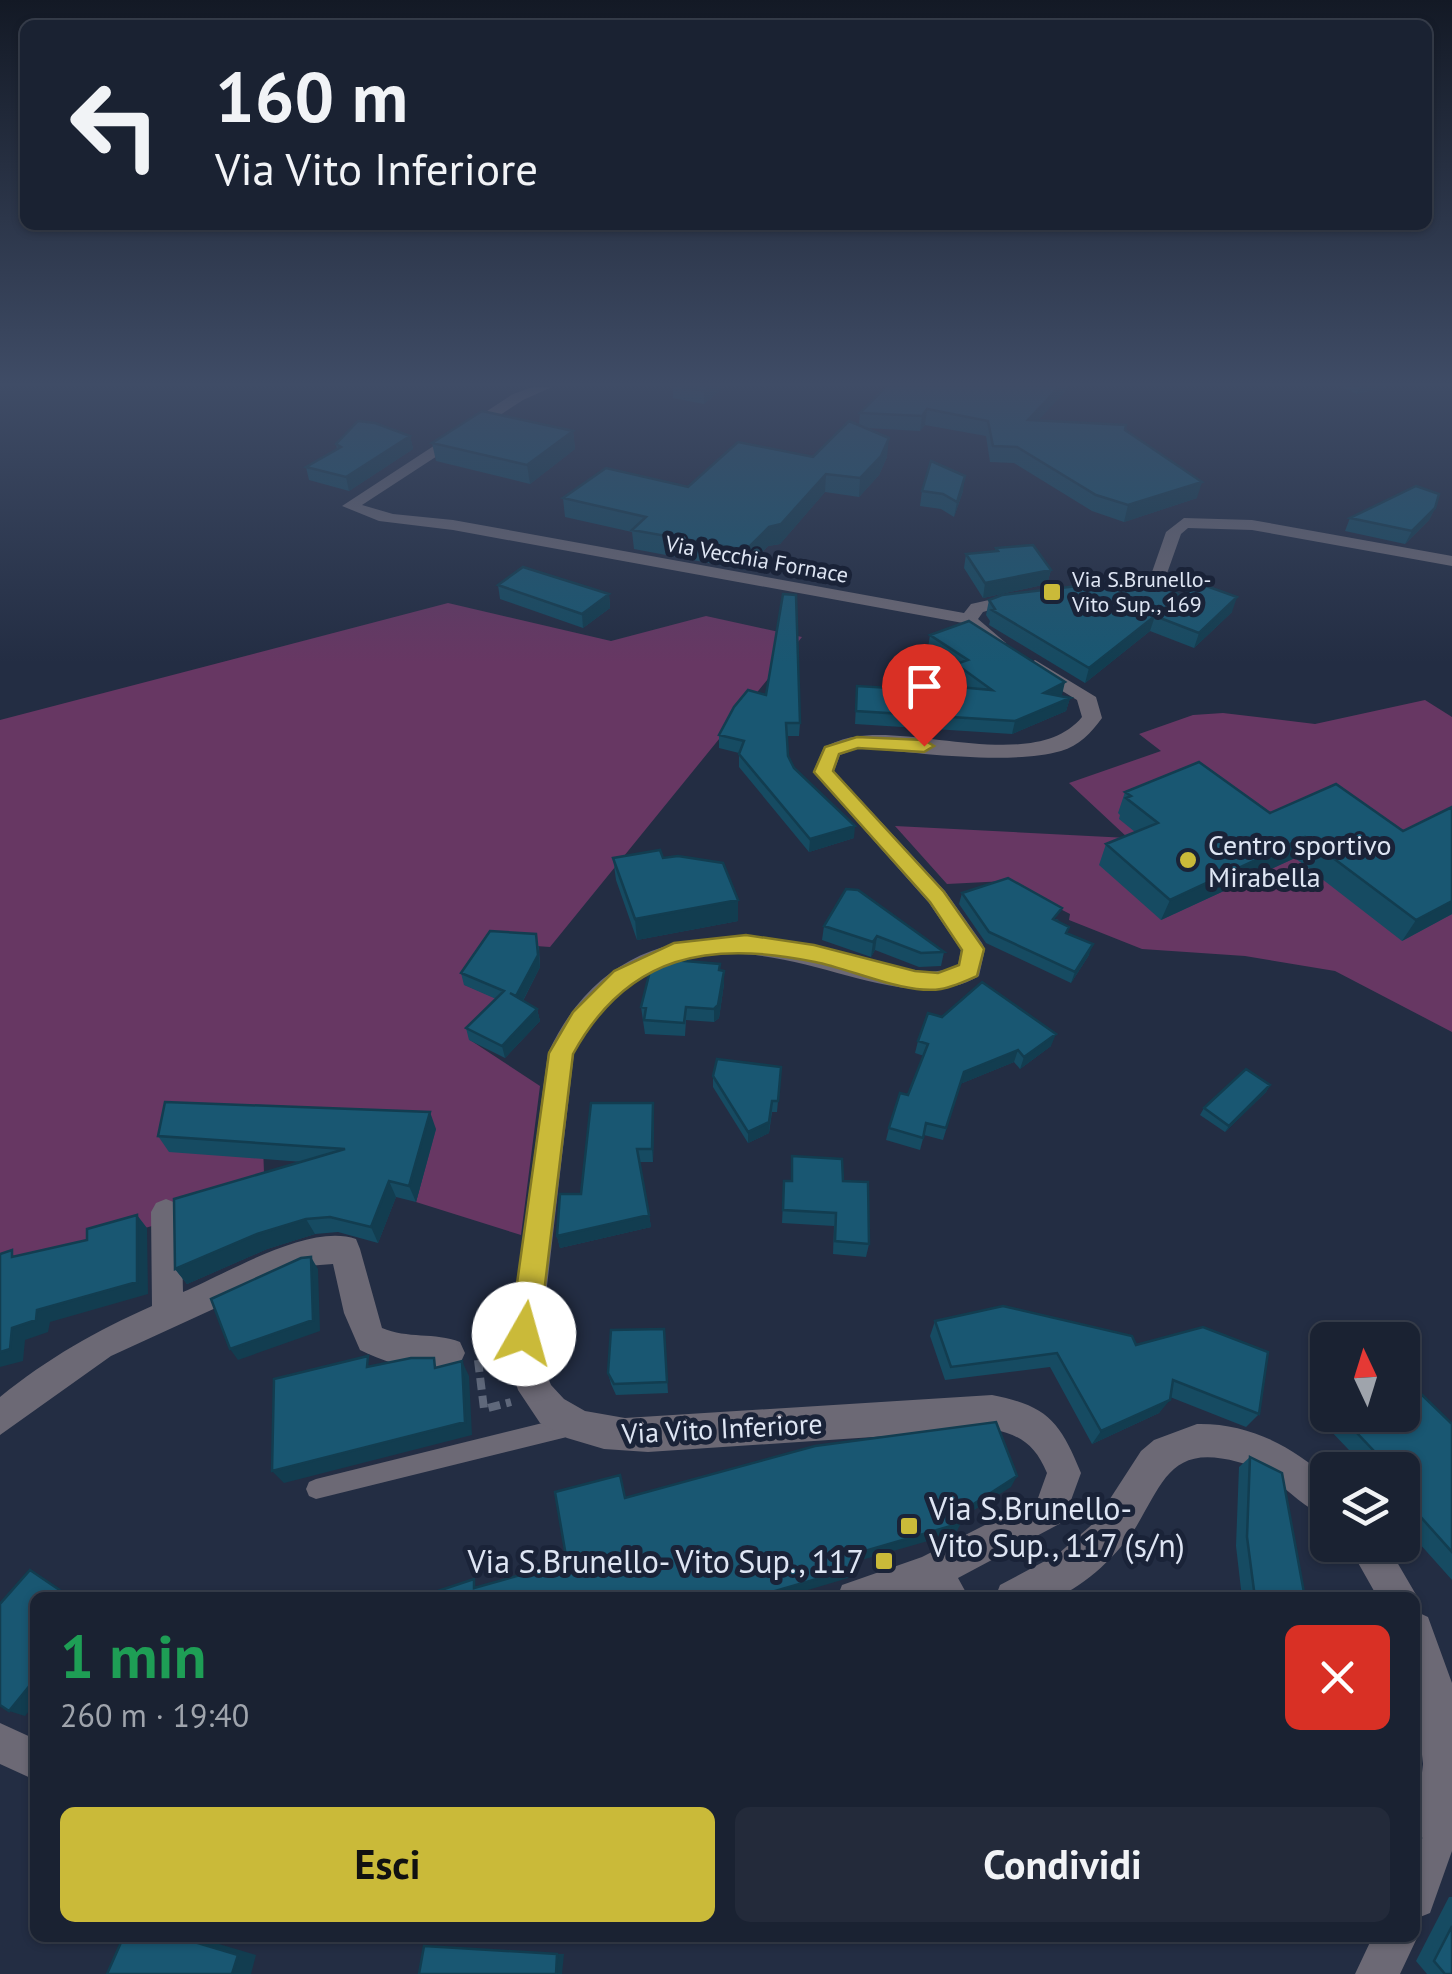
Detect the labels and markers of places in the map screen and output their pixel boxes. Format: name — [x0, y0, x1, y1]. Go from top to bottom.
place label: Via S.Brunello- Vito Sup., 169 — [1071, 565, 1212, 618]
marker: Via S.Brunello- Vito Sup., 169 — [1041, 581, 1063, 603]
pin — [882, 644, 967, 747]
place label: Centro sportivo Mirabella — [1208, 826, 1392, 895]
marker: Centro sportivo Mirabella — [1177, 849, 1199, 871]
place label: Via S.Brunello- Vito Sup., 117 (s/n) — [928, 1487, 1185, 1566]
marker: Via S.Brunello- Vito Sup., 117 (s/n) — [898, 1515, 920, 1537]
place label: Via S.Brunello- Vito Sup., 117 — [466, 1540, 864, 1582]
marker: Via S.Brunello- Vito Sup., 117 — [873, 1550, 895, 1572]

